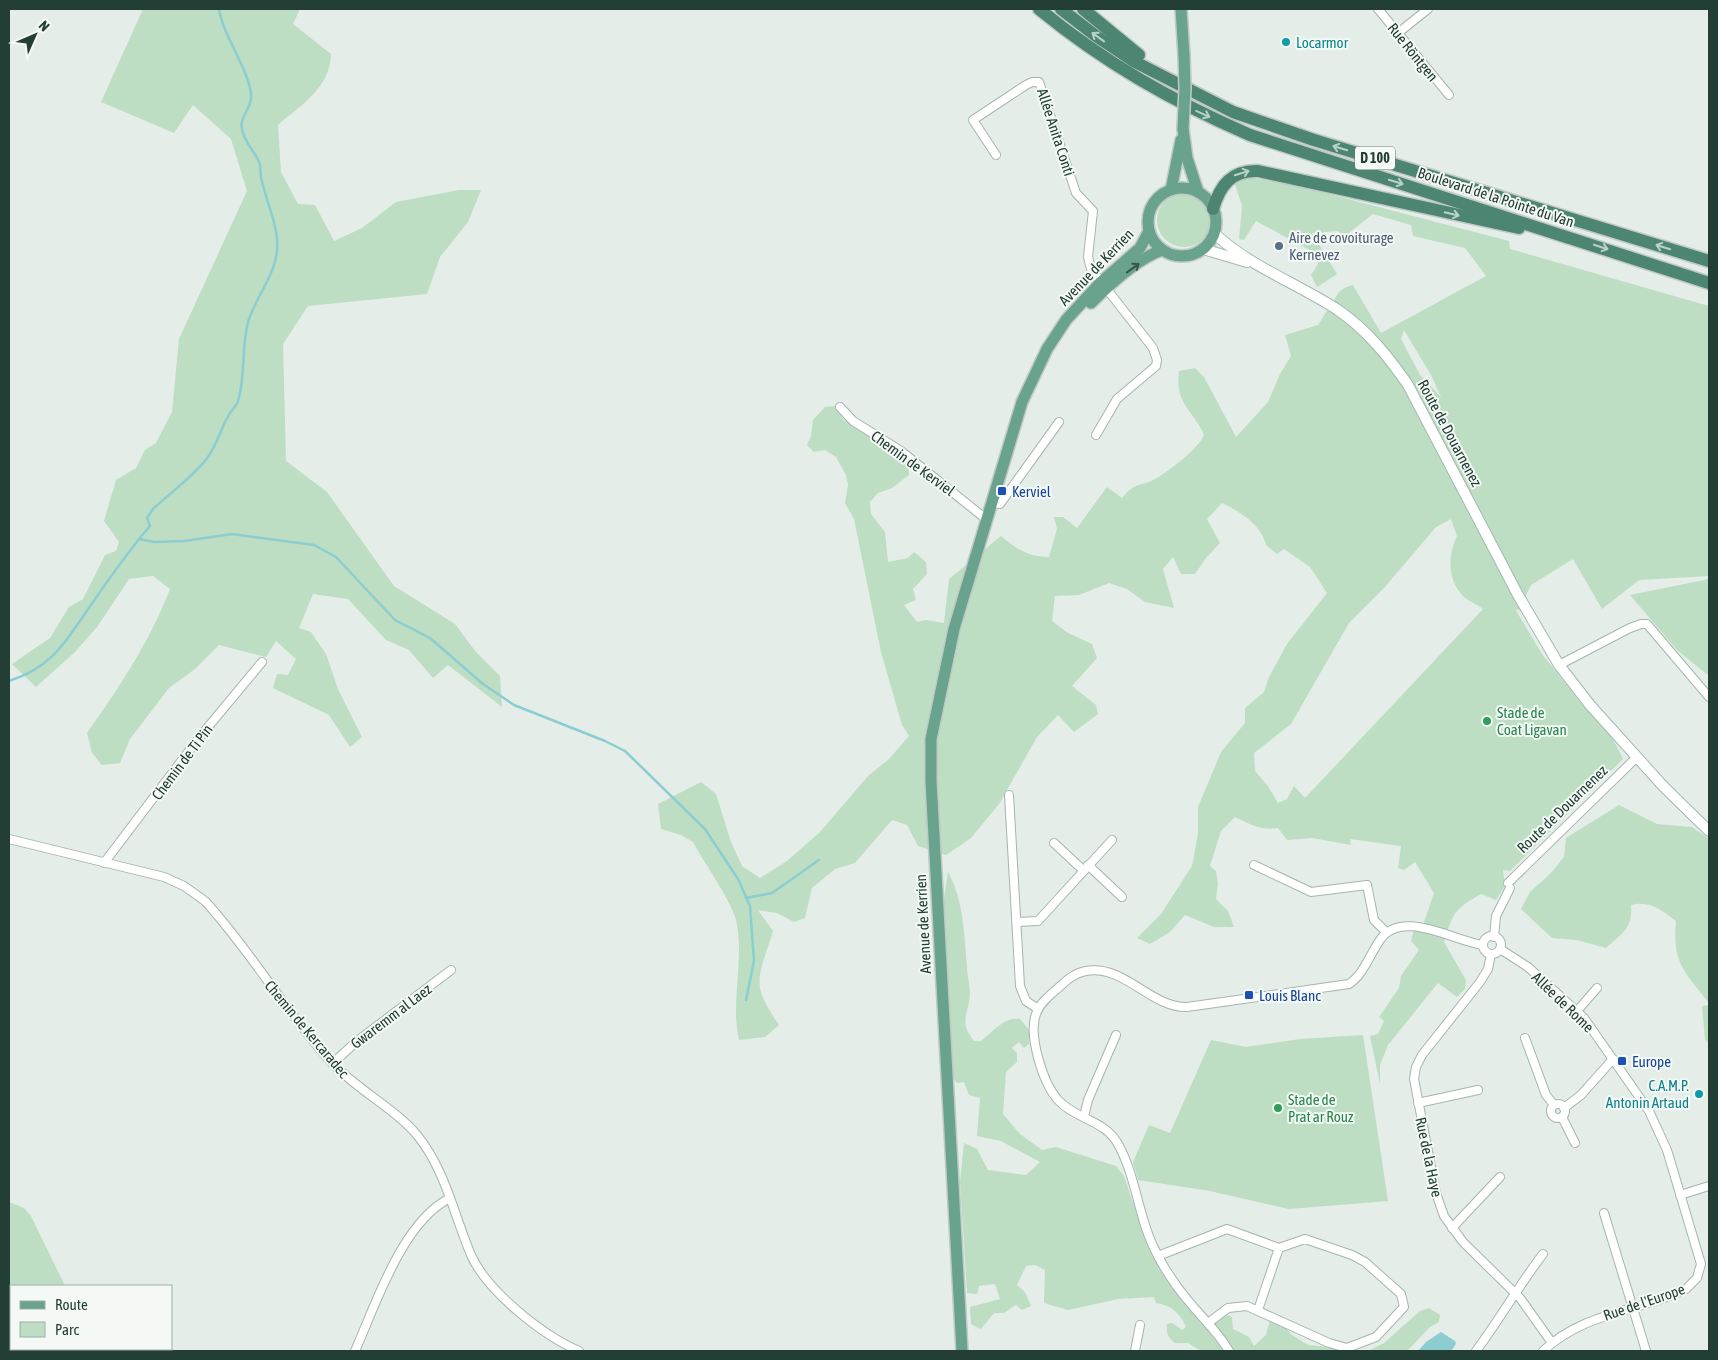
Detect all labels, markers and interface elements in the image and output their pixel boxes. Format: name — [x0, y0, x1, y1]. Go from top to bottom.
north arrow — [10, 10, 60, 60]
text: N — [36, 17, 53, 34]
street label: Rue Röntgen — [1384, 19, 1442, 85]
one-way arrow — [1091, 32, 1105, 42]
place label: Locarmor — [1296, 34, 1349, 51]
marker: Locarmor — [1280, 36, 1292, 48]
street label: Allée Anita Conti — [1034, 86, 1078, 178]
one-way arrow — [1195, 110, 1210, 120]
one-way arrow — [1332, 142, 1348, 152]
road number: D 100 — [1355, 146, 1395, 170]
street label: Boulevard de la Pointe du Van — [1416, 164, 1576, 230]
one-way arrow — [1234, 168, 1250, 178]
one-way arrow — [1388, 178, 1404, 188]
one-way arrow — [1443, 210, 1459, 219]
street label: Avenue de Kerrien — [1055, 225, 1137, 309]
place label: Aire de covoiturage Kernevez — [1289, 229, 1394, 263]
marker: Aire de covoiturage Kernevez — [1273, 240, 1285, 252]
one-way arrow — [1655, 241, 1671, 251]
one-way arrow — [1593, 243, 1608, 252]
one-way arrow — [1126, 263, 1140, 273]
street label: Route de Douarnenez — [1415, 377, 1486, 490]
street label: Chemin de Kerviel — [868, 427, 958, 499]
place label: Kerviel — [1012, 483, 1051, 500]
marker: Kerviel — [996, 485, 1008, 497]
place label: Stade de Coat Ligavan — [1497, 704, 1567, 738]
marker: Stade de Coat Ligavan — [1481, 715, 1493, 727]
street label: Chemin de Ti Pin — [148, 721, 216, 803]
street label: Route de Douarnenez — [1513, 761, 1611, 856]
street label: Avenue de Kerrien — [912, 874, 934, 974]
street label: Allée de Rome — [1529, 968, 1597, 1036]
street label: Chemin de Kercaradec — [261, 977, 353, 1081]
street label: Gwaremm al Laez — [347, 980, 435, 1052]
place label: Louis Blanc — [1259, 987, 1321, 1004]
marker: Louis Blanc — [1243, 989, 1255, 1001]
place label: Europe — [1632, 1053, 1671, 1070]
marker: Europe — [1616, 1055, 1628, 1067]
place label: C.A.M.P. Antonin Artaud — [1606, 1077, 1689, 1111]
marker: C.A.M.P. Antonin Artaud — [1693, 1088, 1705, 1100]
place label: Stade de Prat ar Rouz — [1288, 1091, 1354, 1125]
marker: Stade de Prat ar Rouz — [1272, 1102, 1284, 1114]
street label: Rue de la Haye — [1412, 1116, 1446, 1199]
street label: Rue de l'Europe — [1601, 1280, 1687, 1324]
legend — [10, 1285, 172, 1350]
text: Route — [55, 1296, 88, 1313]
text: Parc — [55, 1321, 79, 1338]

